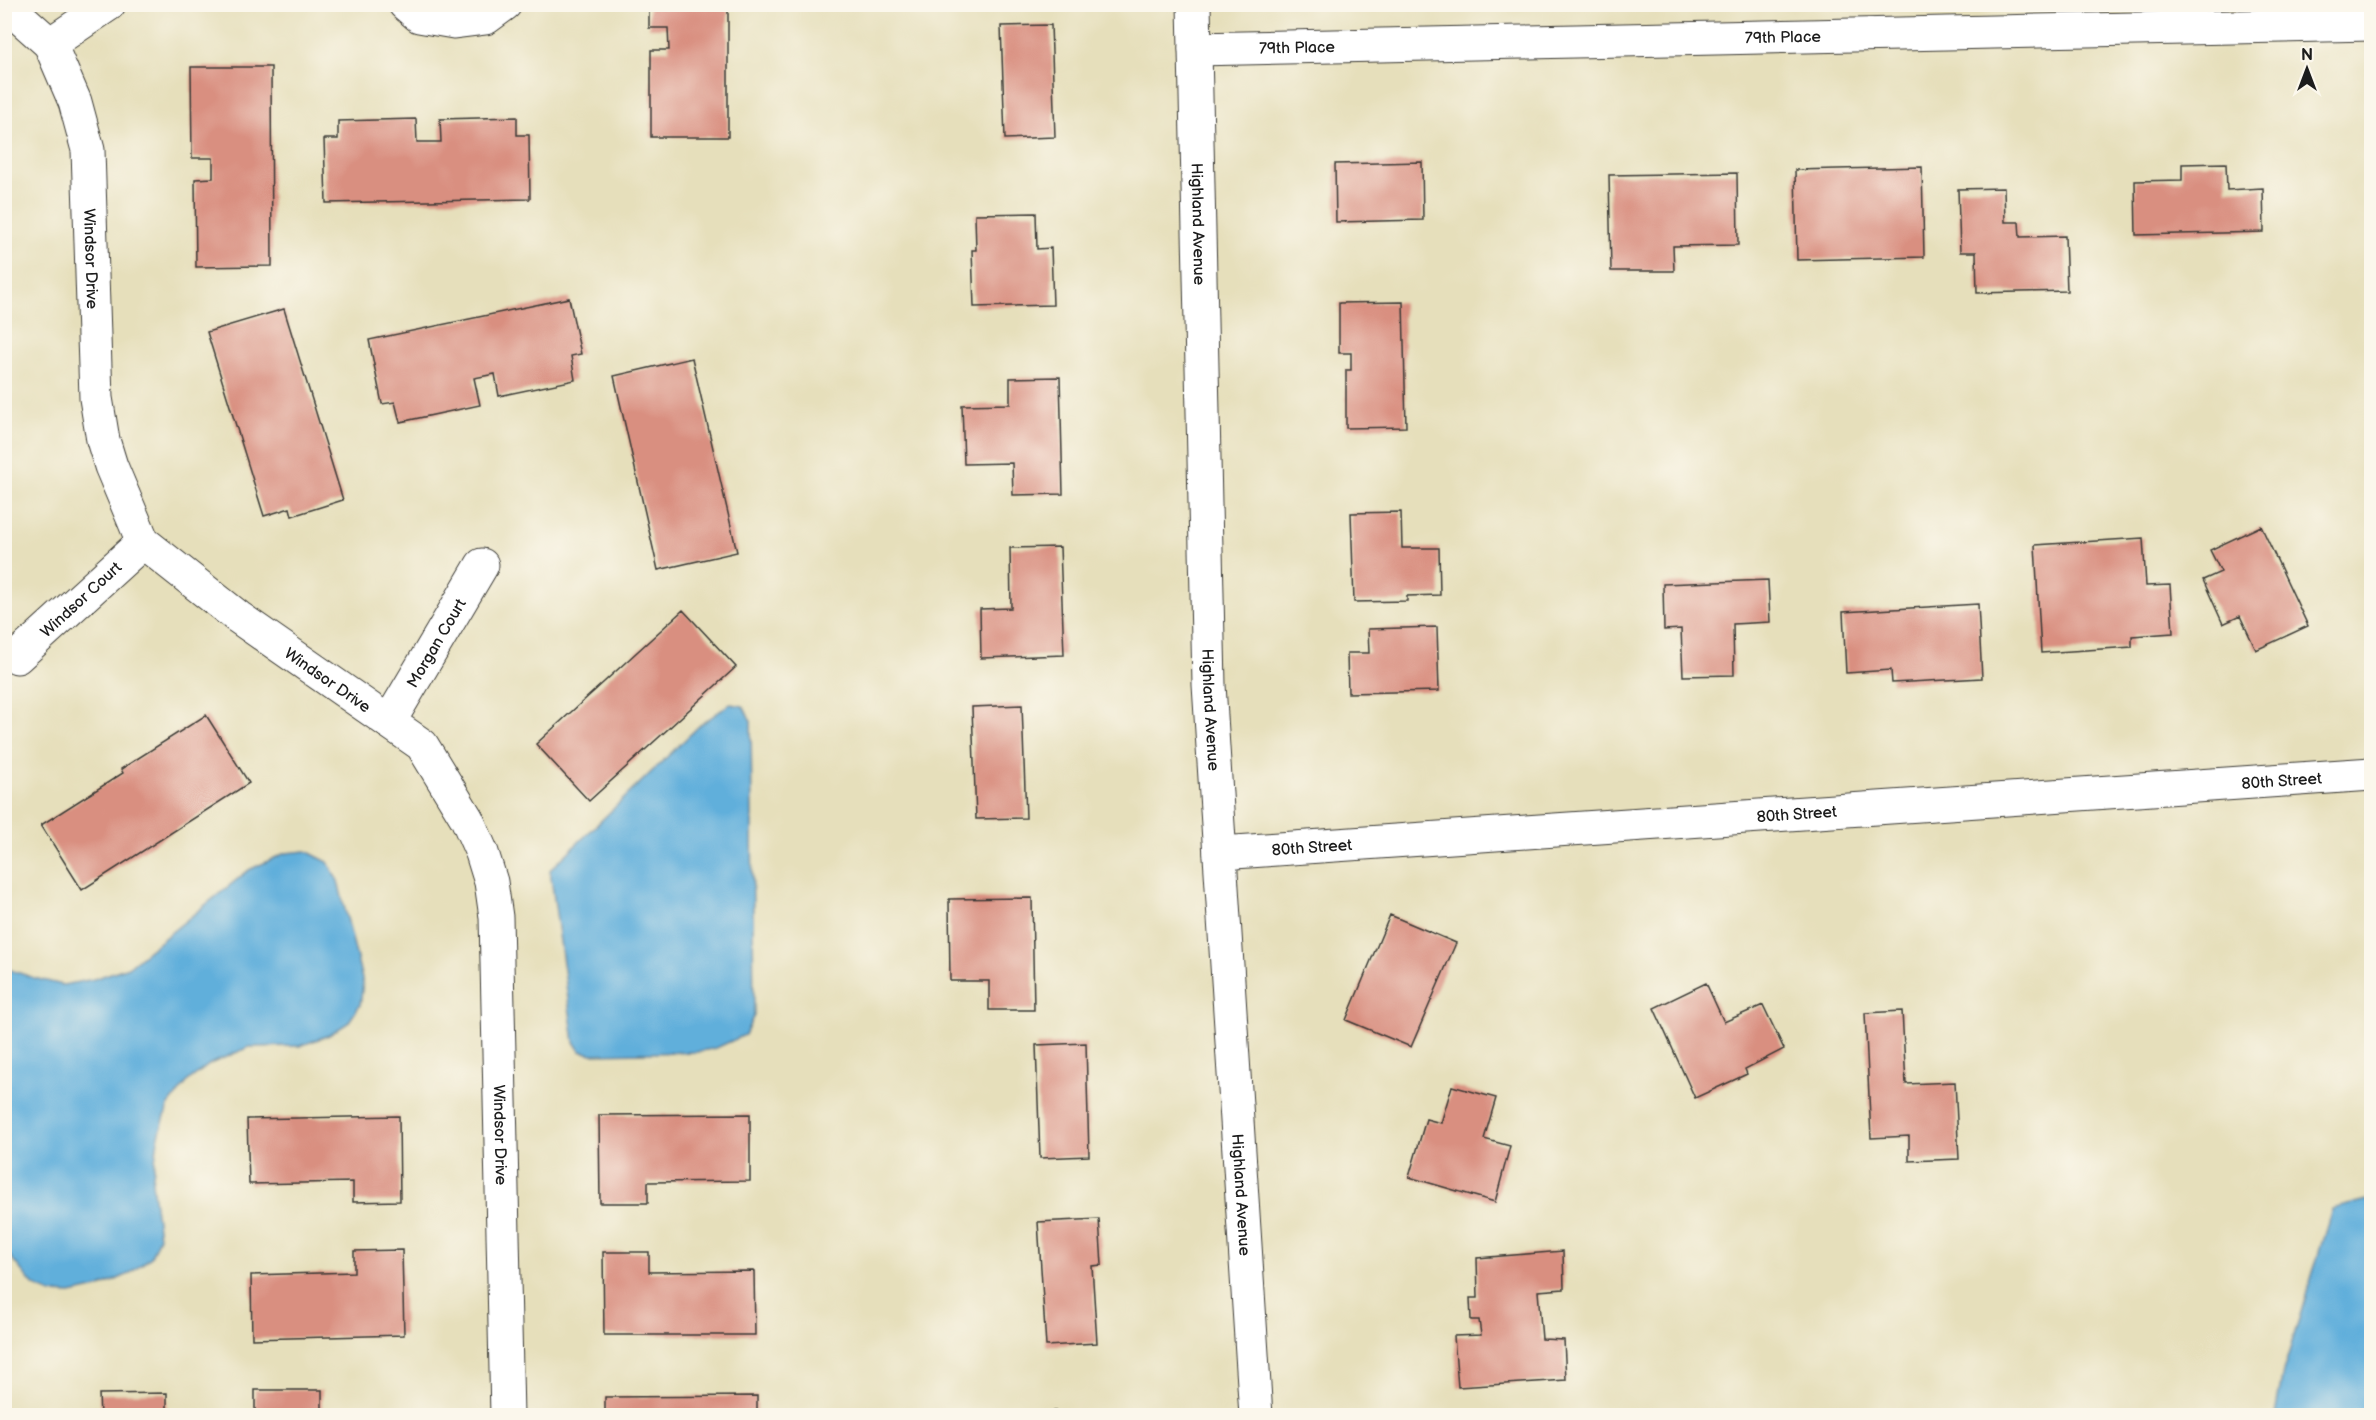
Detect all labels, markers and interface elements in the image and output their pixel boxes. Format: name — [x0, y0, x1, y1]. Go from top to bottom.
street label: 79th Place — [1745, 28, 1822, 48]
street label: 79th Place — [1259, 38, 1336, 59]
north arrow — [2277, 39, 2337, 99]
text: N — [2301, 46, 2313, 65]
street label: Highland Avenue — [1186, 163, 1208, 286]
street label: Windsor Drive — [79, 208, 101, 310]
street label: Windsor Court — [37, 558, 126, 642]
street label: Morgan Court — [403, 596, 471, 692]
street label: Windsor Drive — [280, 644, 374, 718]
street label: Highland Avenue — [1197, 648, 1223, 772]
street label: 80th Street — [2241, 769, 2323, 794]
street label: 80th Street — [1756, 803, 1838, 827]
street label: 80th Street — [1271, 836, 1353, 860]
street label: Windsor Drive — [489, 1084, 510, 1186]
street label: Highland Avenue — [1227, 1133, 1254, 1257]

